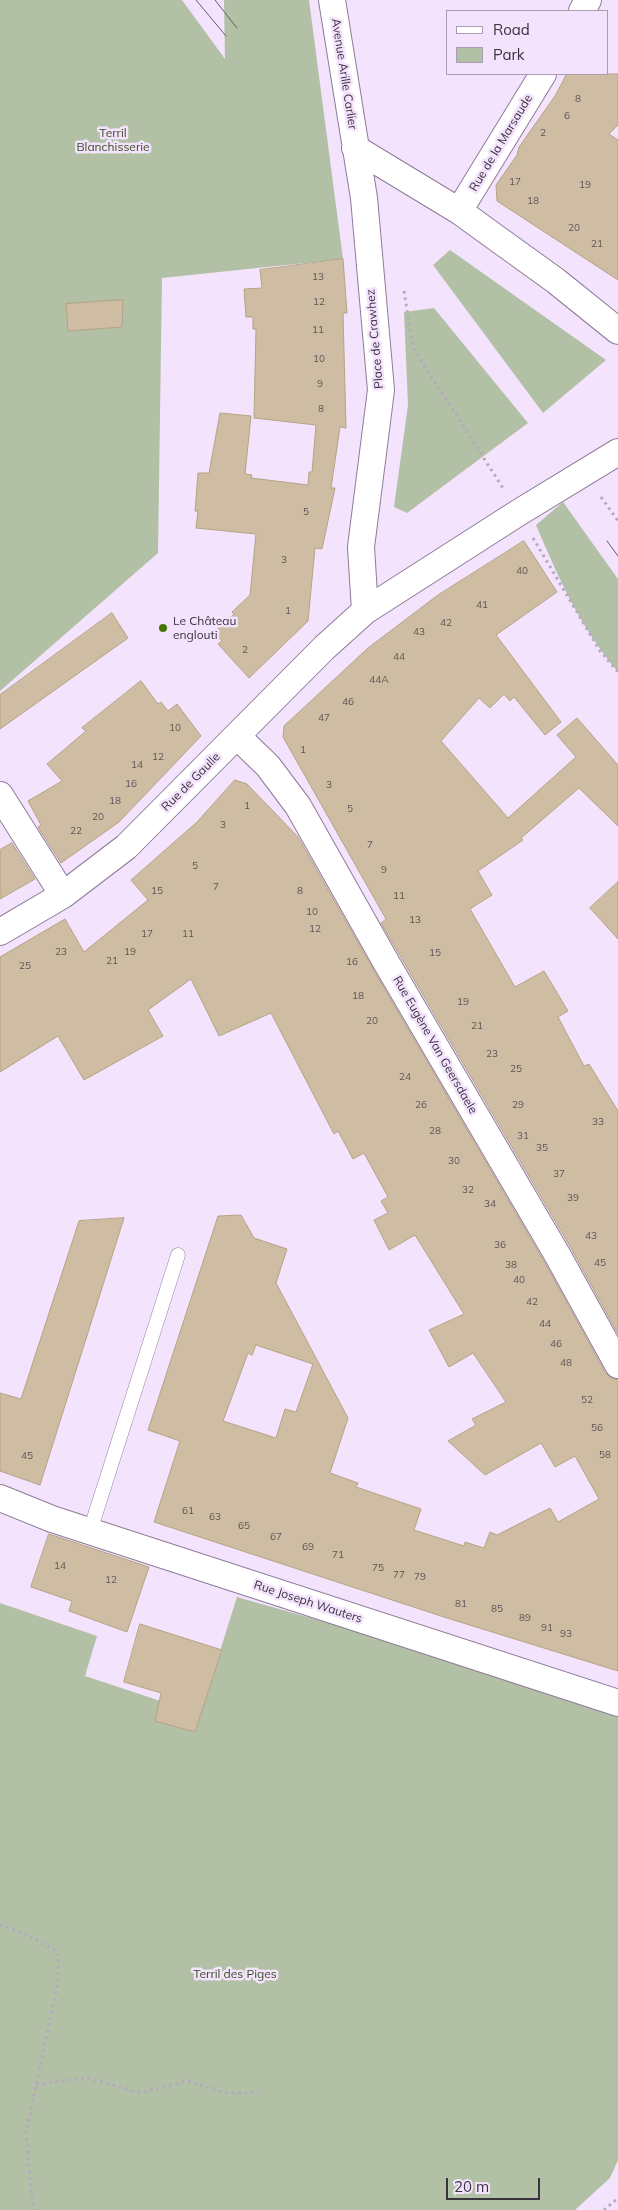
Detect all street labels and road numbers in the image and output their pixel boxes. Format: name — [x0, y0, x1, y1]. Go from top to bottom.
street label: Avenue Arille Carlier — [328, 17, 360, 131]
street label: Rue de la Marsaude — [466, 92, 536, 194]
street label: Place de Crawhez — [363, 289, 387, 389]
street label: Rue de Gaulle — [159, 750, 223, 814]
street label: Rue Eugène Van Geersdaele — [390, 974, 480, 1116]
street label: Rue Joseph Wauters — [252, 1578, 364, 1626]

